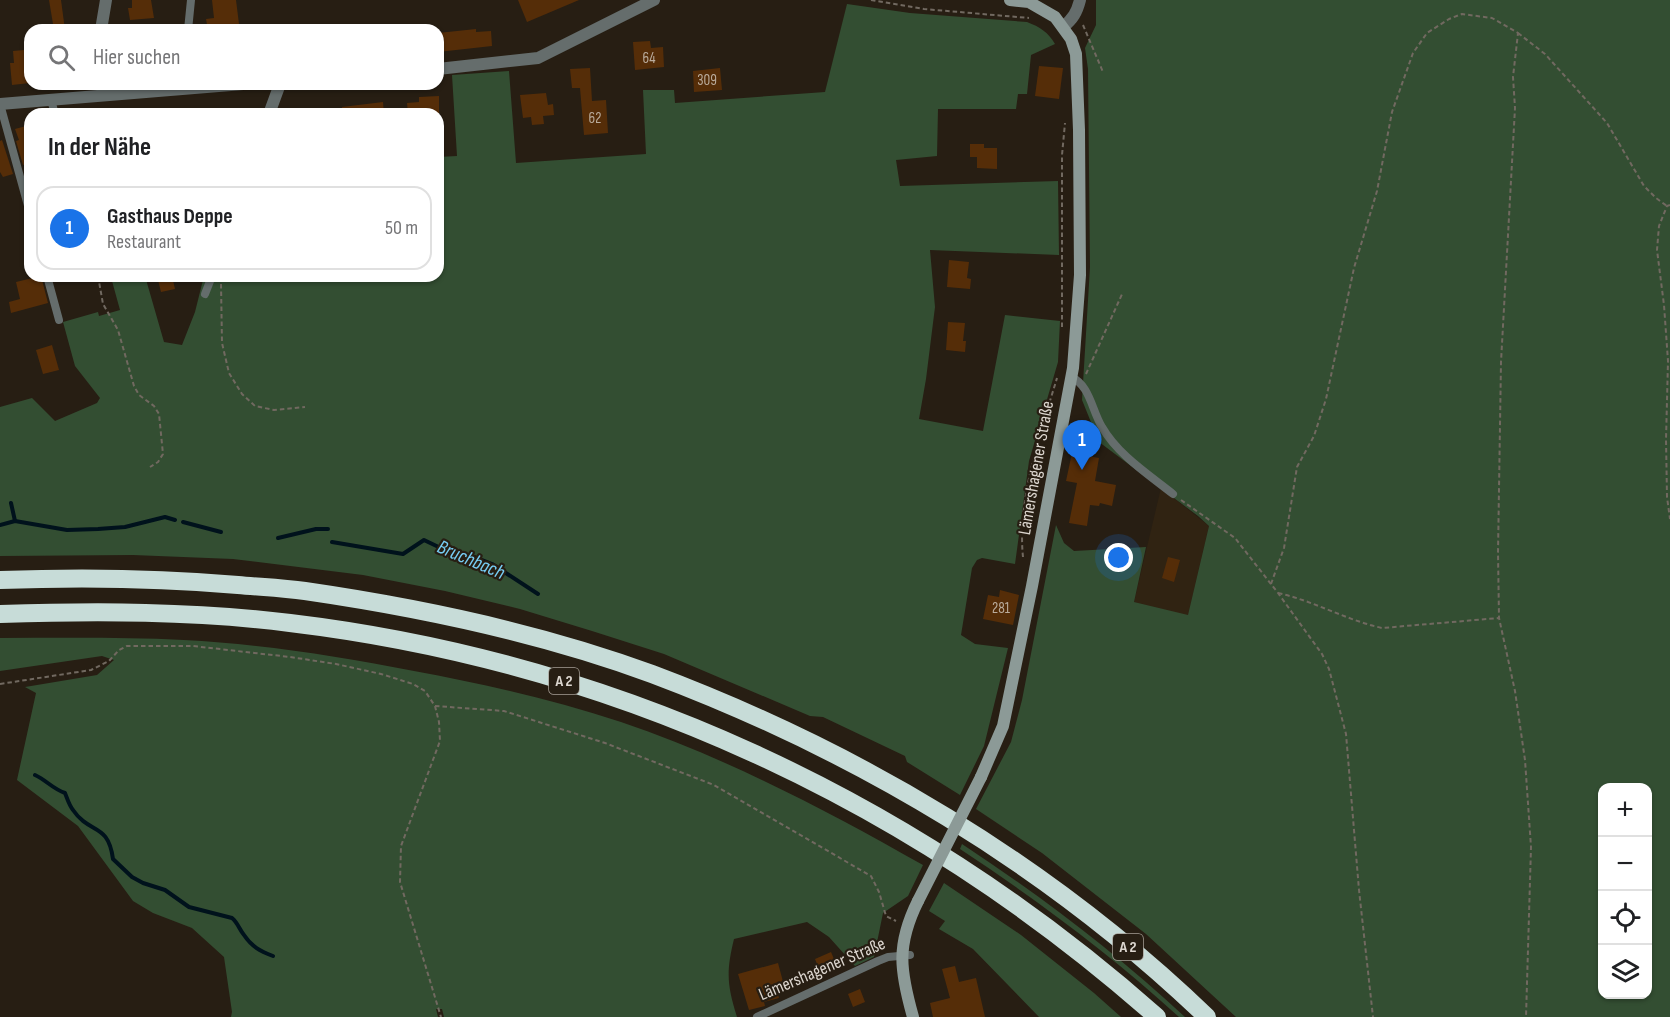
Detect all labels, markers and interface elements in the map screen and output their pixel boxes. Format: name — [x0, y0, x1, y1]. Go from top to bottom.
search box — [24, 24, 444, 90]
icon: search — [45, 41, 78, 74]
text: Hier suchen — [93, 44, 181, 71]
house number: 64 — [642, 49, 656, 68]
house number: 309 — [697, 71, 717, 90]
house number: 62 — [589, 109, 601, 128]
text: In der Nähe — [48, 132, 151, 163]
text: Gasthaus Deppe — [107, 203, 233, 230]
text: 1 — [66, 216, 73, 240]
text: 50 m — [385, 216, 418, 240]
text: Restaurant — [107, 230, 181, 254]
street label: Lämershagener Straße — [1014, 399, 1058, 537]
pin: 1 — [1062, 420, 1102, 470]
water label: Bruchbach — [434, 535, 508, 585]
your location — [1104, 543, 1133, 572]
house number: 281 — [992, 599, 1011, 618]
road number: A 2 — [549, 668, 579, 694]
map controls — [1598, 783, 1652, 999]
button: + — [1598, 783, 1652, 837]
button: − — [1598, 837, 1652, 891]
button: locate — [1598, 891, 1652, 945]
street label: Lämershagener Straße — [756, 933, 888, 1005]
road number: A 2 — [1113, 934, 1143, 960]
button: layers — [1598, 945, 1652, 999]

